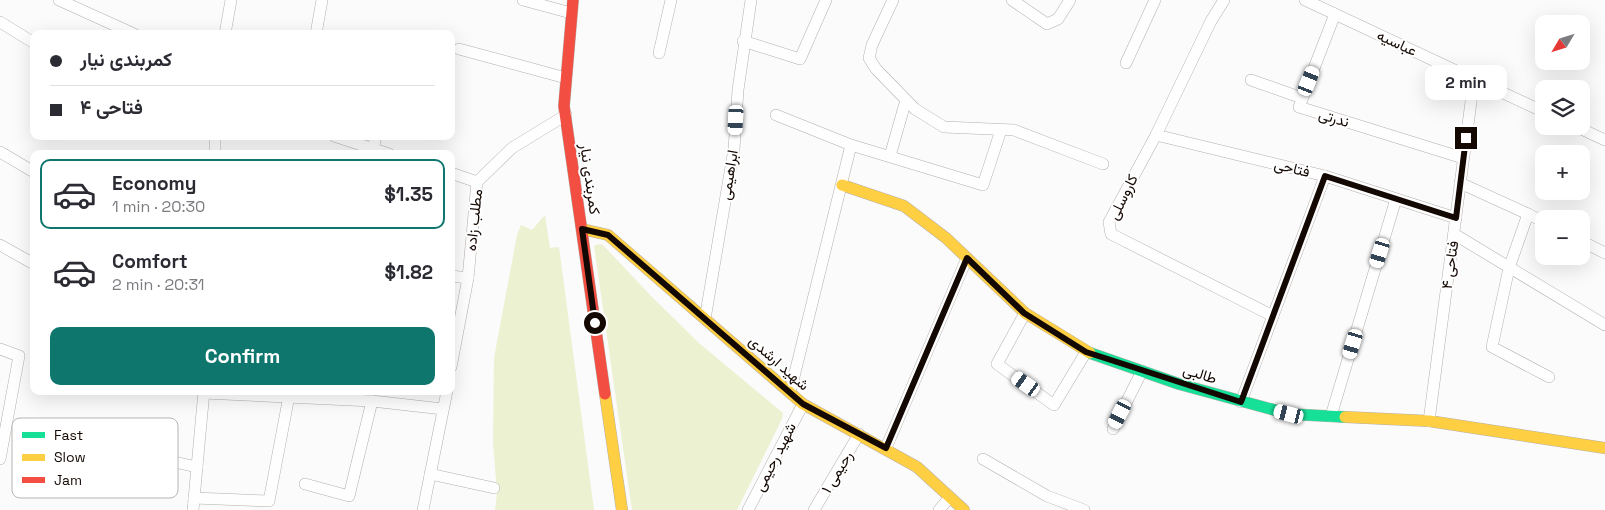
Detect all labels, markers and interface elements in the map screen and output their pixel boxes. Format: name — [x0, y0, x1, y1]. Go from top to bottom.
north arrow — [1535, 15, 1590, 70]
map controls — [1535, 15, 1590, 265]
street label: عباسیه — [1374, 25, 1420, 60]
text: کمربندی نیار — [80, 47, 172, 72]
car — [1296, 64, 1321, 98]
callout: 2 min — [1425, 66, 1507, 100]
text: 2 min — [1445, 72, 1487, 93]
button: layers — [1535, 80, 1590, 135]
text: فتاحی ۴ — [80, 95, 143, 120]
street label: ندرتی — [1316, 104, 1352, 132]
car — [727, 105, 744, 135]
route end — [1455, 127, 1477, 149]
street label: کمربندی نیار — [575, 141, 605, 216]
button: + — [1535, 145, 1590, 200]
street label: ابراهیمی — [715, 148, 743, 202]
street label: فتاحی — [1272, 154, 1312, 182]
text: Economy — [112, 171, 196, 196]
street label: کاروسلی — [1103, 171, 1143, 223]
icon: car — [52, 172, 97, 217]
text: $1.35 — [384, 182, 433, 207]
street label: مطلب زاده — [461, 188, 486, 252]
text: 1 min · 20:30 — [112, 196, 205, 217]
button: − — [1535, 210, 1590, 265]
car — [1368, 236, 1391, 270]
street label: فتاحی ۴ — [1437, 239, 1463, 291]
text: Comfort — [112, 249, 188, 274]
icon: car — [52, 250, 97, 295]
text: $1.82 — [385, 260, 433, 285]
text: 2 min · 20:31 — [112, 274, 205, 295]
route start — [584, 312, 606, 334]
button: Confirm — [50, 327, 435, 385]
car — [1341, 327, 1364, 361]
street label: شهید ارشدی — [744, 331, 814, 395]
street label: طالبی — [1181, 359, 1220, 389]
car — [1009, 369, 1042, 399]
car — [1106, 397, 1133, 431]
car — [1272, 403, 1305, 425]
legend — [12, 418, 178, 498]
street label: شهید رحیمی — [749, 419, 801, 495]
text: Fast — [54, 426, 83, 444]
street label: رحیمی ۱ — [817, 447, 857, 497]
text: Slow — [54, 448, 86, 466]
text: Jam — [54, 471, 82, 489]

